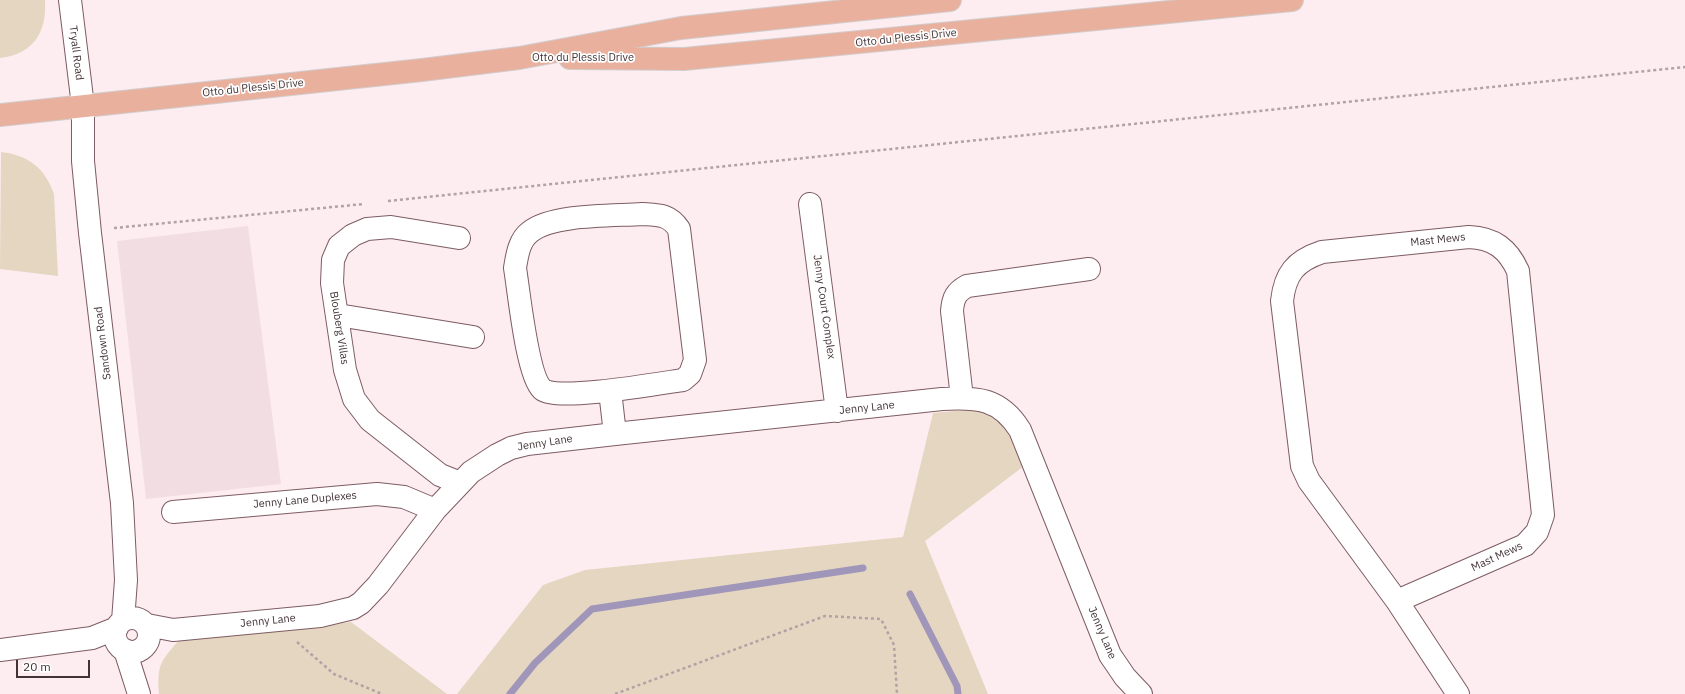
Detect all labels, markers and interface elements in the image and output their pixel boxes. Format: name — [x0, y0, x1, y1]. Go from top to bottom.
street label: Tryall Road — [66, 25, 86, 81]
street label: Otto du Plessis Drive — [855, 26, 957, 50]
street label: Otto du Plessis Drive — [532, 51, 634, 65]
street label: Otto du Plessis Drive — [202, 76, 304, 100]
street label: Mast Mews — [1410, 231, 1466, 249]
street label: Jenny Court Complex — [810, 254, 838, 360]
street label: Blouberg Villas — [327, 291, 351, 365]
street label: Sandown Road — [92, 306, 114, 380]
street label: Jenny Lane — [839, 399, 895, 417]
street label: Jenny Lane — [516, 432, 574, 454]
street label: Jenny Lane Duplexes — [253, 489, 357, 511]
street label: Mast Mews — [1469, 539, 1525, 575]
street label: Jenny Lane — [1085, 605, 1119, 661]
street label: Jenny Lane — [240, 612, 296, 630]
scale bar — [18, 652, 92, 678]
text: 20 m — [23, 659, 51, 674]

